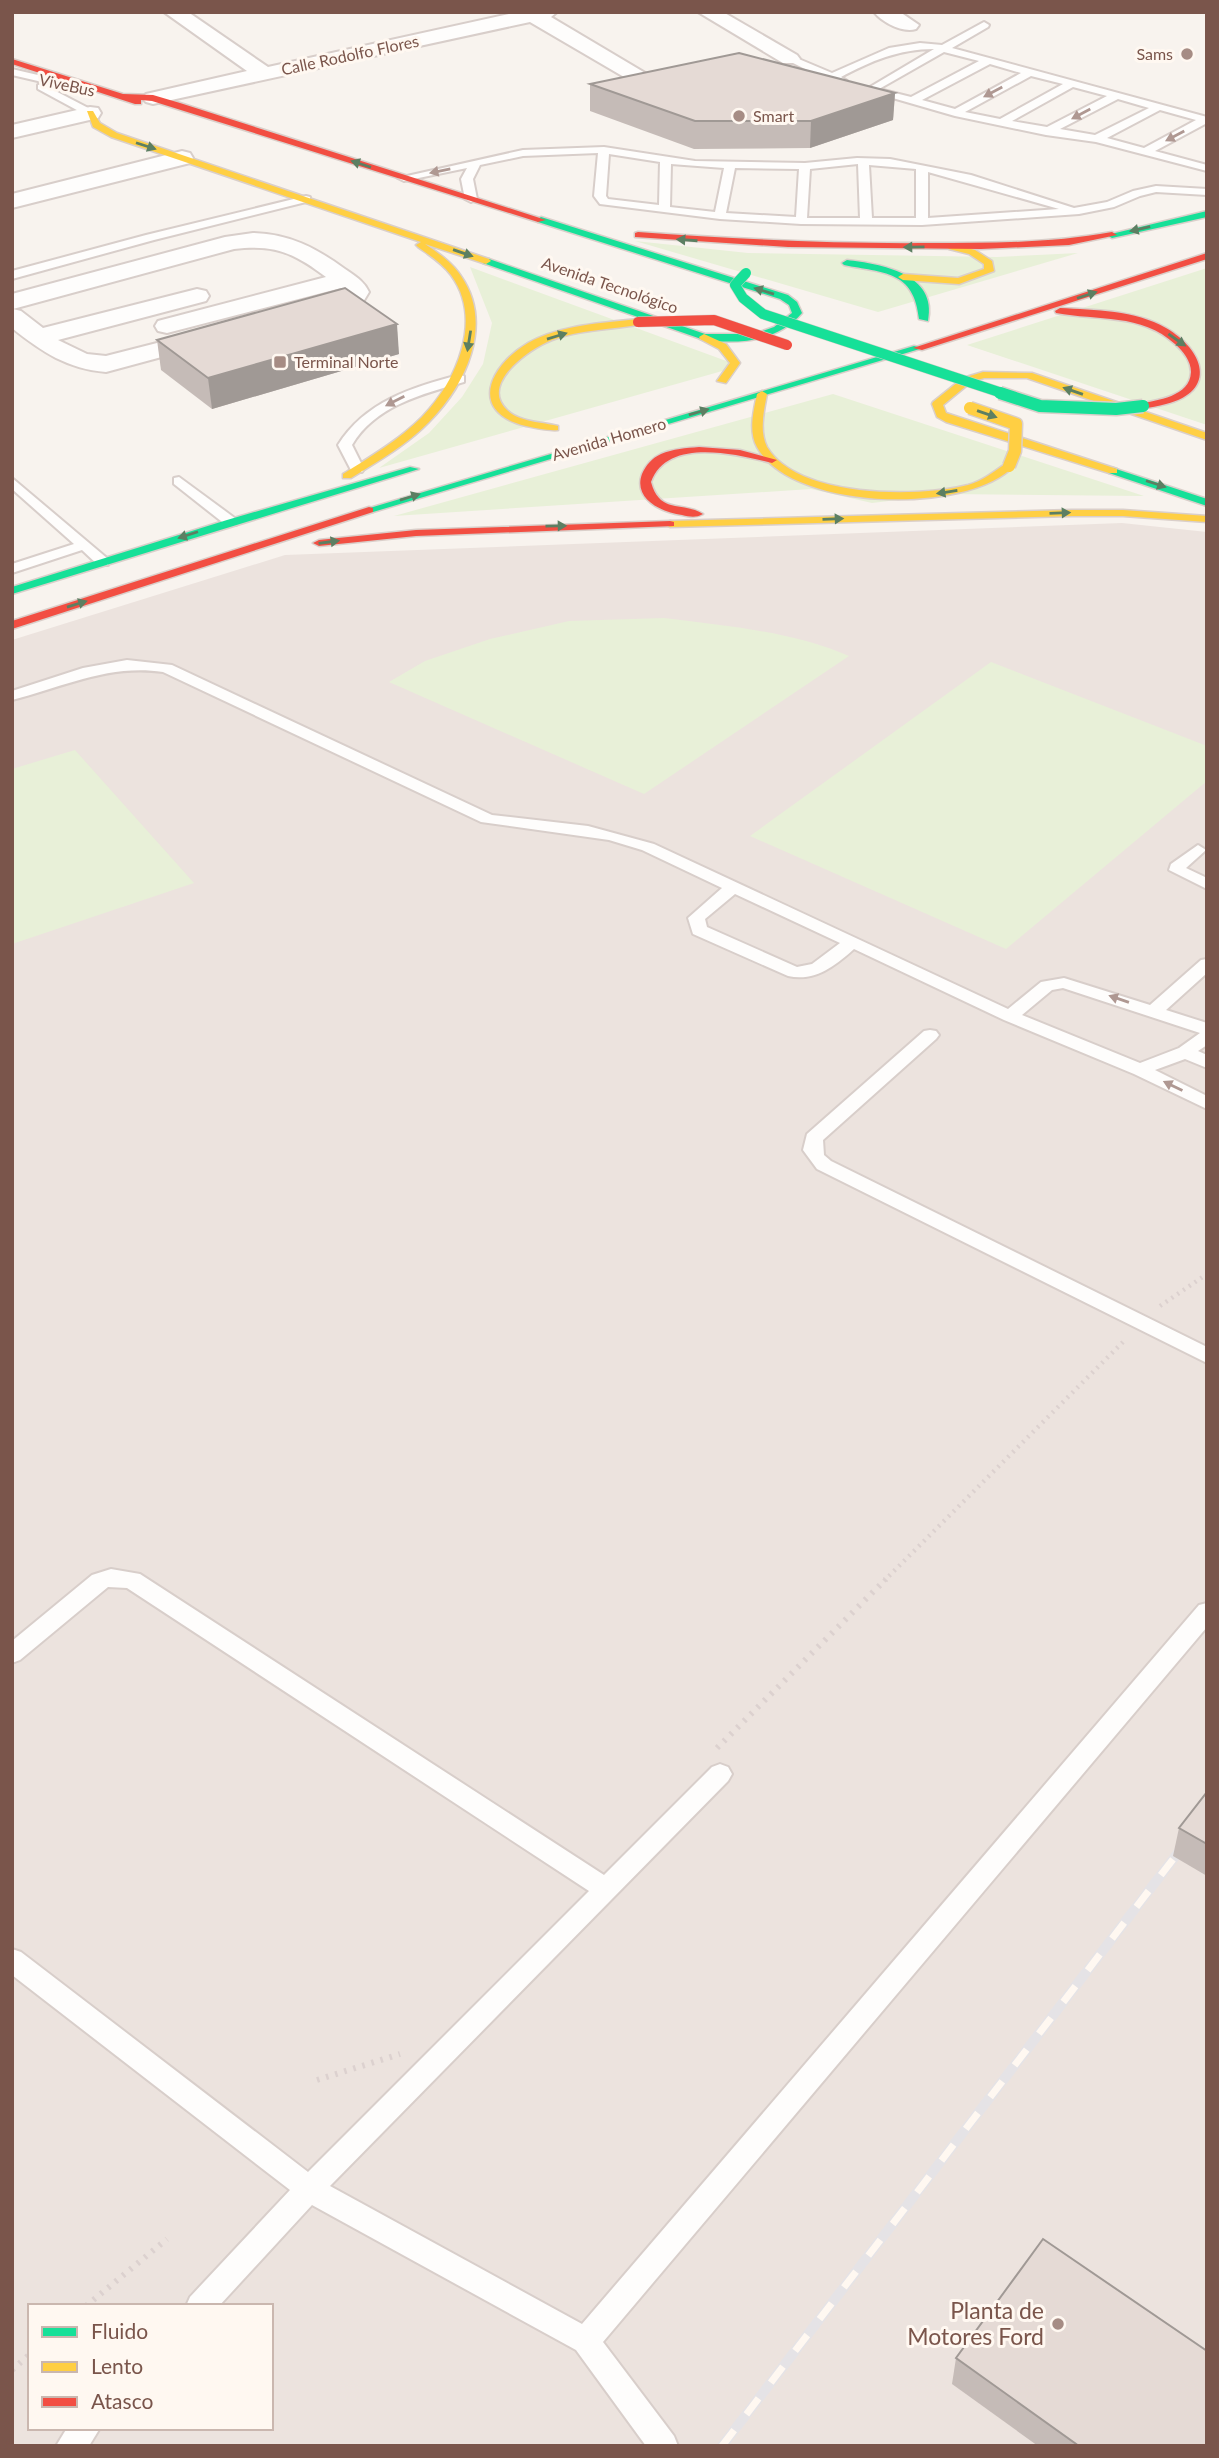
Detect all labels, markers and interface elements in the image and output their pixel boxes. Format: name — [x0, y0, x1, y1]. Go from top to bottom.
street label: Calle Rodolfo Flores — [279, 31, 421, 78]
place label: Sams — [1136, 44, 1173, 63]
marker: Sams — [1179, 46, 1195, 62]
street label: ViveBus — [37, 69, 97, 100]
one-way arrow — [983, 87, 1003, 98]
place label: Smart — [753, 106, 794, 125]
marker: Smart — [731, 108, 747, 124]
one-way arrow — [1071, 108, 1091, 120]
one-way arrow — [1165, 130, 1185, 142]
one-way arrow — [136, 141, 157, 152]
one-way arrow — [350, 158, 371, 168]
one-way arrow — [429, 166, 451, 177]
one-way arrow — [1129, 224, 1151, 235]
one-way arrow — [676, 234, 698, 245]
one-way arrow — [903, 242, 925, 253]
one-way arrow — [453, 248, 474, 259]
street label: Avenida Tecnológico — [539, 252, 681, 317]
one-way arrow — [754, 286, 775, 296]
one-way arrow — [1077, 289, 1098, 299]
one-way arrow — [463, 330, 474, 352]
one-way arrow — [547, 331, 568, 341]
one-way arrow — [1168, 333, 1186, 347]
place label: Terminal Norte — [294, 352, 399, 371]
marker: Terminal Norte — [272, 354, 288, 370]
one-way arrow — [1062, 385, 1083, 396]
one-way arrow — [385, 396, 405, 407]
one-way arrow — [689, 407, 710, 417]
one-way arrow — [976, 409, 997, 420]
street label: Avenida Homero — [550, 413, 668, 464]
one-way arrow — [1145, 479, 1166, 490]
one-way arrow — [936, 487, 958, 498]
one-way arrow — [400, 492, 421, 502]
one-way arrow — [1049, 508, 1071, 519]
one-way arrow — [822, 514, 844, 525]
one-way arrow — [545, 521, 567, 532]
one-way arrow — [177, 531, 198, 541]
one-way arrow — [319, 536, 341, 547]
one-way arrow — [67, 599, 88, 609]
one-way arrow — [1108, 993, 1129, 1004]
one-way arrow — [1163, 1081, 1183, 1092]
place label: Planta de Motores Ford — [907, 2296, 1044, 2350]
legend — [28, 2304, 273, 2430]
marker: Planta de Motores Ford — [1050, 2316, 1066, 2332]
text: Fluido — [91, 2318, 148, 2343]
text: Lento — [91, 2353, 143, 2378]
text: Atasco — [91, 2388, 153, 2413]

